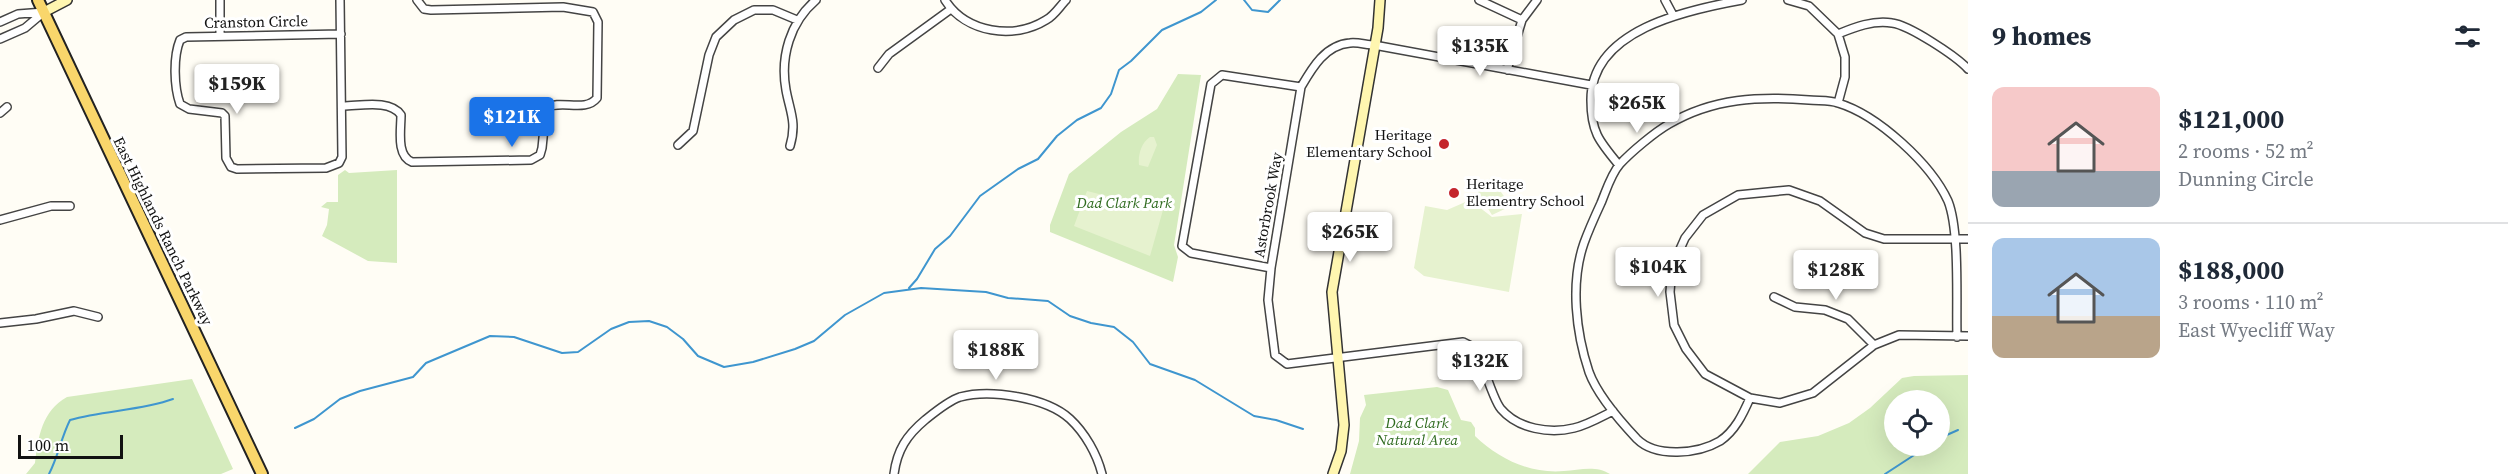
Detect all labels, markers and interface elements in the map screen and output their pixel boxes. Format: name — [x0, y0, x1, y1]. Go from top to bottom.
street label: Cranston Circle — [204, 10, 308, 33]
text: 9 homes — [1992, 18, 2091, 54]
icon: filters — [2451, 20, 2484, 53]
pin: $135K — [1438, 26, 1522, 77]
text: $135K — [1451, 31, 1509, 59]
pin: $159K — [195, 64, 279, 115]
text: $159K — [208, 69, 266, 97]
pin: $265K — [1595, 83, 1679, 134]
text: $265K — [1608, 88, 1666, 116]
pin: $121K — [470, 97, 554, 148]
text: $121,000 — [2178, 101, 2284, 137]
text: $121K — [483, 102, 541, 130]
icon: home — [2040, 111, 2112, 183]
place label: Heritage Elementary School — [1306, 124, 1433, 162]
street label: East Highlands Ranch Parkway — [109, 133, 218, 329]
marker: Heritage Elementary School — [1437, 137, 1451, 151]
text: 2 rooms · 52 m² — [2178, 137, 2314, 165]
street label: Astorbrook Way — [1248, 150, 1287, 259]
text: Dunning Circle — [2178, 165, 2314, 193]
place label: Heritage Elementry School — [1466, 173, 1585, 211]
marker: Heritage Elementry School — [1447, 186, 1461, 200]
park label: Dad Clark Park — [1075, 192, 1173, 213]
pin: $265K — [1308, 212, 1392, 263]
text: $265K — [1321, 217, 1379, 245]
pin: $104K — [1616, 247, 1700, 298]
pin: $128K — [1794, 250, 1878, 301]
text: $104K — [1629, 252, 1687, 280]
text: $188,000 — [2178, 252, 2284, 288]
text: $128K — [1807, 255, 1865, 283]
icon: home — [2040, 262, 2112, 334]
text: 3 rooms · 110 m² — [2178, 288, 2324, 316]
text: East Wyecliff Way — [2178, 316, 2335, 344]
pin: $188K — [954, 330, 1038, 381]
text: $188K — [967, 335, 1025, 363]
pin: $132K — [1438, 341, 1522, 392]
text: $132K — [1451, 346, 1509, 374]
map controls — [1884, 390, 1950, 456]
button: locate — [1884, 390, 1950, 456]
park label: Dad Clark Natural Area — [1375, 412, 1458, 450]
scale bar — [18, 432, 123, 460]
text: 100 m — [27, 434, 69, 456]

